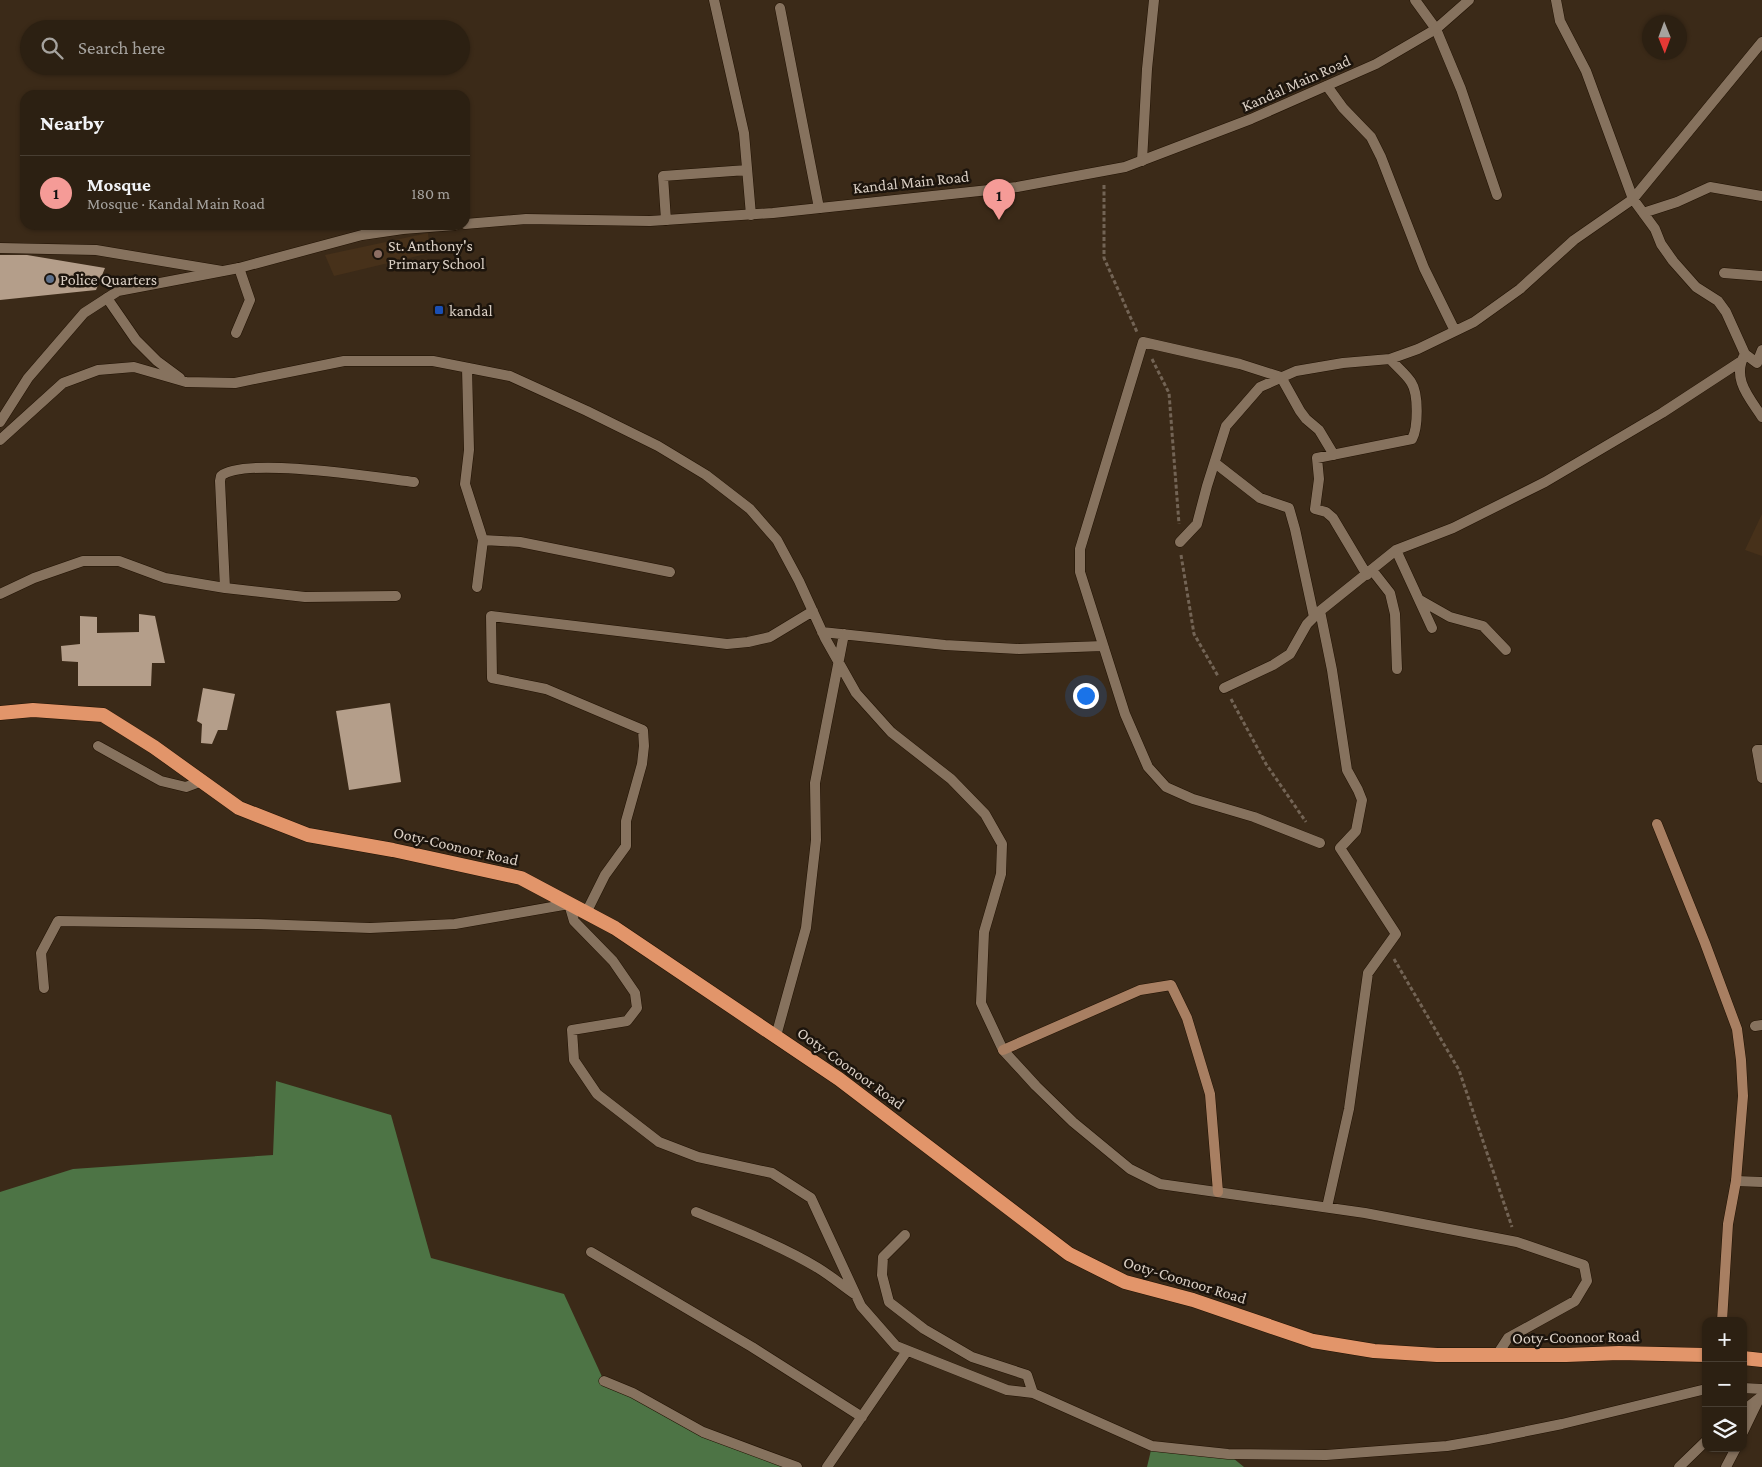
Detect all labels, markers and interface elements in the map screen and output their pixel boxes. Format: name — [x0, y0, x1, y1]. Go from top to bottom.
north arrow — [1642, 15, 1687, 60]
search box — [20, 20, 470, 75]
icon: search — [38, 34, 66, 62]
text: Search here — [78, 37, 165, 58]
street label: Kandal Main Road — [1239, 51, 1353, 115]
text: Nearby — [40, 111, 104, 135]
street label: Kandal Main Road — [852, 167, 971, 197]
text: Mosque — [87, 174, 151, 195]
pin: 1 — [983, 179, 1015, 220]
text: 1 — [53, 185, 59, 202]
text: 180 m — [411, 185, 450, 202]
text: Mosque · Kandal Main Road — [87, 195, 265, 212]
place label: St. Anthony's Primary School — [388, 237, 485, 273]
marker: St. Anthony's Primary School — [372, 248, 384, 260]
place label: Police Quarters — [60, 271, 157, 288]
marker: Police Quarters — [44, 273, 56, 285]
place label: kandal — [449, 302, 493, 319]
marker: kandal — [433, 304, 445, 316]
your location — [1073, 683, 1099, 709]
street label: Ooty-Coonoor Road — [392, 823, 521, 870]
street label: Ooty-Coonoor Road — [794, 1024, 908, 1114]
street label: Ooty-Coonoor Road — [1121, 1253, 1249, 1308]
map controls — [1702, 1317, 1747, 1452]
button: + — [1702, 1317, 1747, 1362]
street label: Ooty-Coonoor Road — [1512, 1327, 1641, 1348]
button: − — [1702, 1362, 1747, 1407]
button: layers — [1702, 1407, 1747, 1452]

